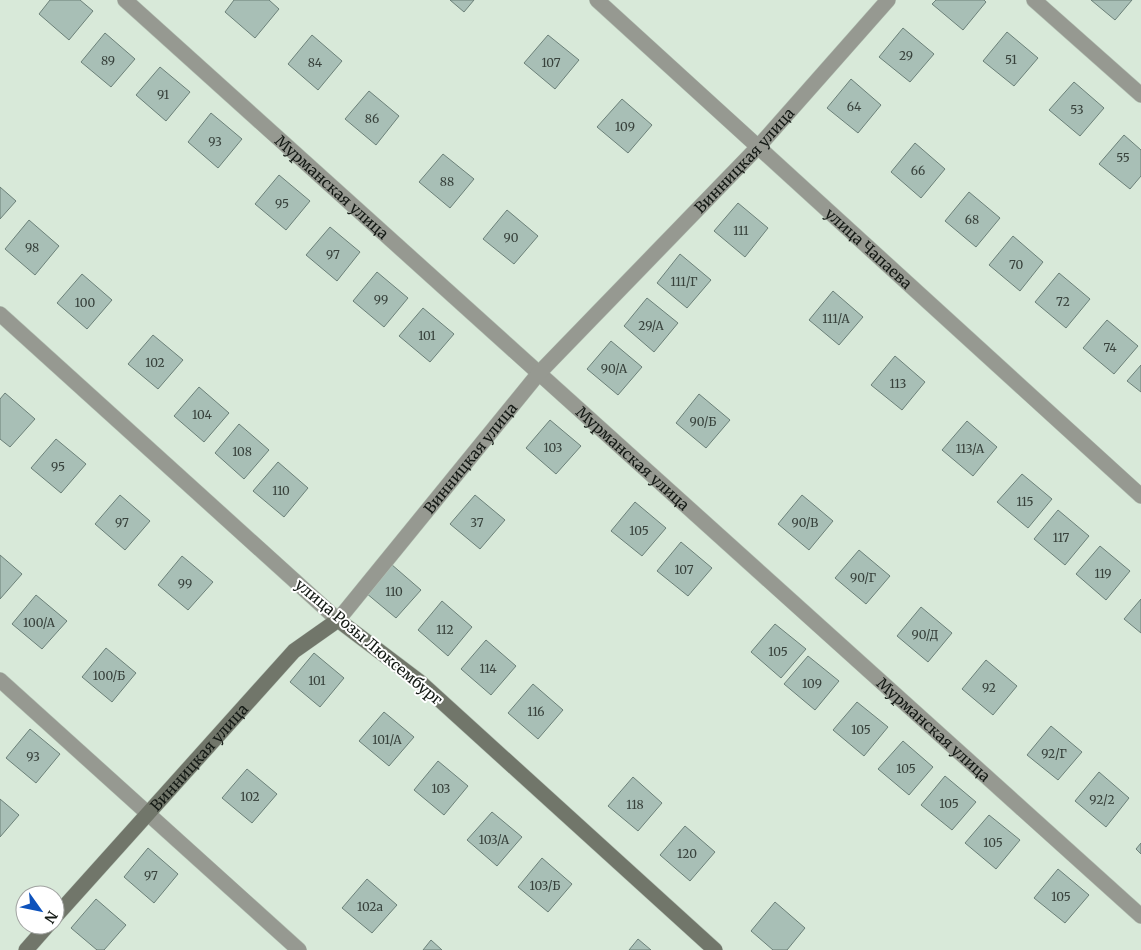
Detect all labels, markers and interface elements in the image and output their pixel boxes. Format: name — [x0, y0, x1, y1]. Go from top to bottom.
house number: 29 — [899, 48, 913, 63]
house number: 51 — [1005, 52, 1017, 67]
house number: 89 — [101, 53, 115, 68]
house number: 84 — [308, 55, 323, 70]
house number: 107 — [541, 55, 561, 70]
house number: 91 — [157, 87, 170, 102]
house number: 64 — [847, 99, 862, 114]
house number: 53 — [1070, 102, 1084, 117]
street label: Винницкая улица — [690, 103, 798, 217]
house number: 86 — [365, 111, 379, 126]
house number: 109 — [615, 119, 635, 134]
street label: Мурманская улица — [272, 131, 393, 243]
house number: 93 — [208, 134, 222, 149]
house number: 55 — [1116, 150, 1130, 165]
house number: 66 — [911, 163, 925, 178]
house number: 88 — [440, 174, 454, 189]
house number: 95 — [275, 196, 289, 211]
street label: улица Чапаева — [821, 203, 916, 292]
house number: 68 — [965, 212, 979, 227]
house number: 111 — [733, 223, 749, 238]
house number: 90 — [503, 230, 519, 245]
house number: 98 — [25, 240, 39, 255]
house number: 97 — [326, 247, 340, 262]
house number: 70 — [1009, 257, 1023, 272]
house number: 111/Г — [670, 274, 698, 289]
house number: 99 — [374, 292, 388, 307]
house number: 72 — [1056, 294, 1070, 309]
house number: 100 — [75, 295, 95, 310]
house number: 111/А — [822, 311, 850, 326]
house number: 29/А — [638, 318, 664, 333]
house number: 101 — [418, 328, 436, 343]
house number: 74 — [1103, 340, 1117, 355]
house number: 102 — [145, 355, 165, 370]
house number: 90/А — [601, 361, 628, 376]
house number: 113 — [889, 376, 907, 391]
street label: Винницкая улица — [419, 398, 521, 517]
street label: Мурманская улица — [572, 402, 694, 514]
house number: 104 — [192, 407, 213, 422]
house number: 90/Б — [690, 414, 716, 429]
house number: 103 — [544, 440, 563, 455]
house number: 113/А — [956, 441, 985, 456]
house number: 108 — [232, 444, 252, 459]
house number: 95 — [51, 459, 65, 474]
house number: 110 — [272, 483, 290, 498]
house number: 115 — [1016, 494, 1034, 509]
house number: 97 — [115, 515, 129, 530]
house number: 37 — [470, 515, 484, 530]
house number: 90/В — [792, 515, 818, 530]
house number: 105 — [629, 523, 649, 538]
house number: 117 — [1053, 530, 1069, 545]
house number: 107 — [674, 562, 694, 577]
house number: 119 — [1094, 566, 1112, 581]
house number: 90/Г — [850, 570, 877, 585]
street label: улица Розы Люксембург — [292, 575, 447, 709]
house number: 99 — [178, 576, 192, 591]
house number: 110 — [385, 584, 403, 599]
house number: 100/А — [23, 615, 55, 630]
house number: 112 — [436, 622, 454, 637]
house number: 90/Д — [912, 627, 939, 642]
house number: 105 — [768, 644, 788, 659]
house number: 114 — [479, 661, 497, 676]
house number: 100/Б — [93, 668, 125, 683]
house number: 101 — [308, 673, 326, 688]
street label: Мурманская улица — [873, 673, 995, 785]
house number: 109 — [802, 676, 822, 691]
house number: 92 — [982, 680, 996, 695]
street label: Винницкая улица — [146, 700, 252, 815]
house number: 116 — [527, 704, 545, 719]
house number: 105 — [851, 722, 871, 737]
house number: 101/А — [372, 732, 402, 747]
house number: 92/Г — [1041, 746, 1067, 761]
house number: 93 — [26, 749, 40, 764]
house number: 105 — [896, 761, 916, 776]
house number: 103 — [432, 781, 451, 796]
house number: 102 — [240, 789, 260, 804]
house number: 92/2 — [1089, 792, 1115, 807]
house number: 105 — [939, 796, 959, 811]
house number: 118 — [626, 797, 644, 812]
house number: 103/А — [479, 832, 510, 847]
house number: 105 — [983, 835, 1003, 850]
house number: 120 — [677, 846, 697, 861]
house number: 97 — [144, 868, 158, 883]
house number: 103/Б — [529, 878, 561, 893]
north arrow — [15, 885, 65, 935]
house number: 105 — [1051, 889, 1071, 904]
house number: 102а — [357, 899, 384, 914]
text: N — [40, 908, 61, 927]

